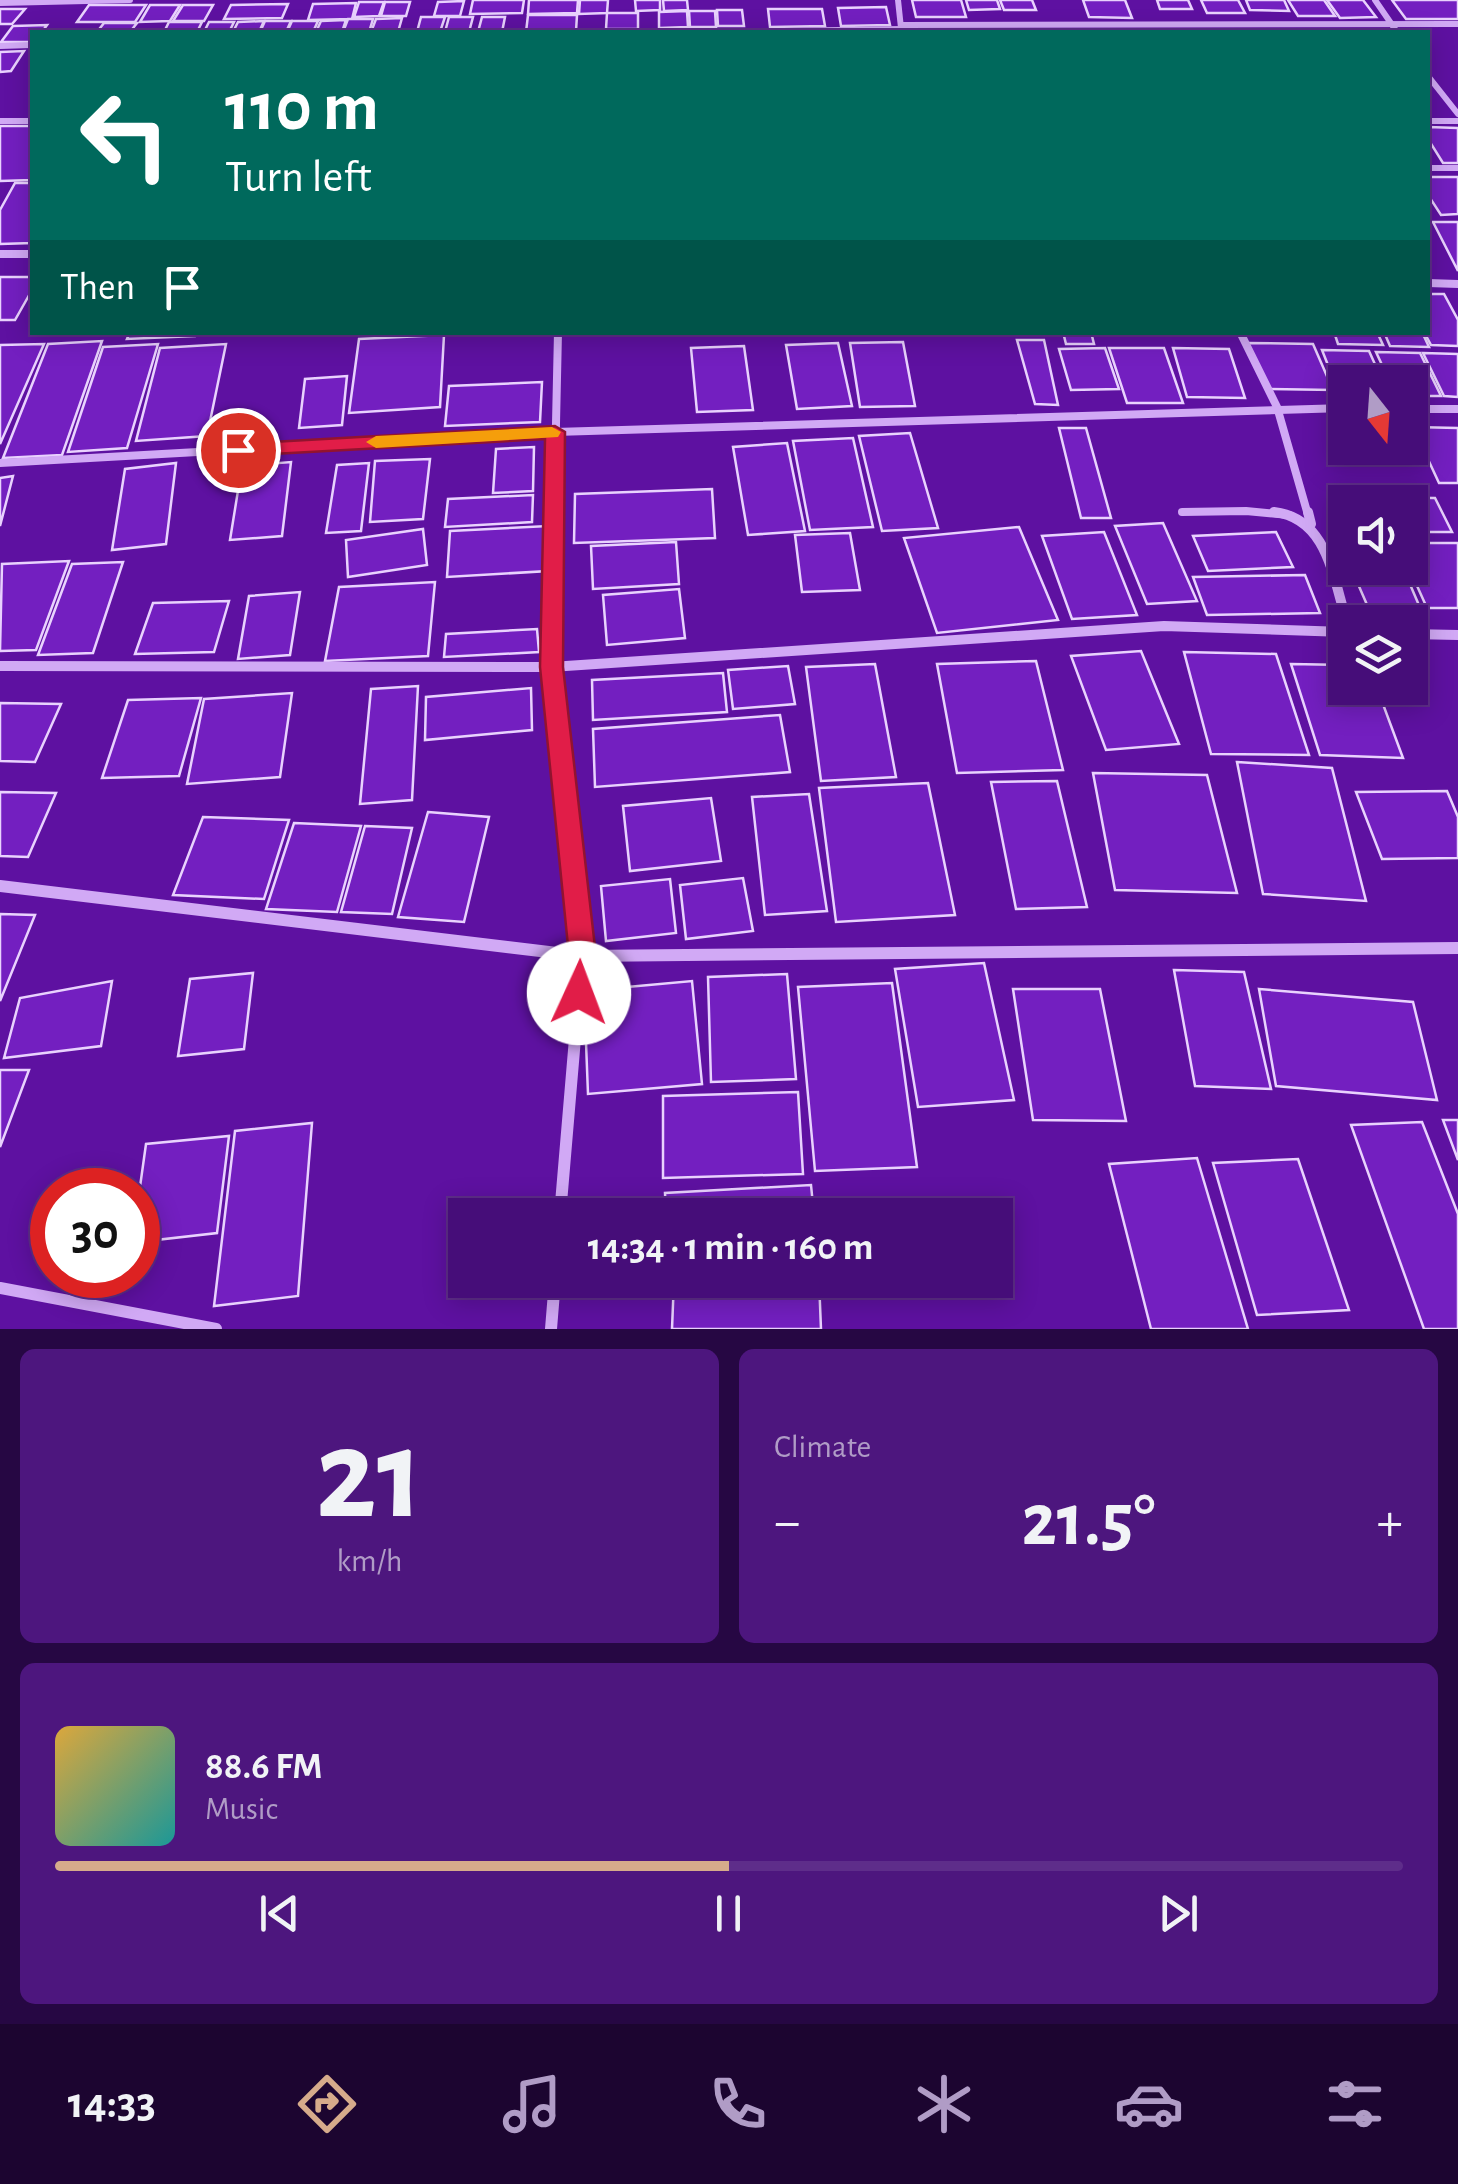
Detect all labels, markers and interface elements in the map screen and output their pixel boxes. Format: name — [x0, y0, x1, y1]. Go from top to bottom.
icon: left — [60, 70, 190, 200]
text: 110 m — [225, 73, 379, 143]
text: Turn left — [225, 155, 372, 200]
icon: arrive — [155, 260, 210, 315]
text: Then — [60, 269, 135, 307]
north arrow — [1328, 365, 1428, 465]
map controls — [1328, 365, 1428, 705]
pin — [196, 408, 281, 493]
icon: arrive — [211, 423, 266, 478]
button: sound — [1328, 485, 1428, 585]
button: layers — [1328, 605, 1428, 705]
position arrow — [527, 941, 631, 1045]
speed limit sign: 30 — [30, 1168, 160, 1298]
text: 14:34 · 1 min · 160 m — [588, 1229, 873, 1267]
text: 21 — [315, 1412, 424, 1542]
text: Climate — [774, 1431, 871, 1463]
text: 21.5° — [1022, 1484, 1155, 1559]
text: − — [774, 1495, 800, 1550]
text: + — [1377, 1495, 1403, 1550]
text: km/h — [336, 1545, 403, 1577]
text: 88.6 FM — [205, 1748, 323, 1786]
text: Music — [205, 1793, 278, 1825]
icon: previous — [252, 1886, 307, 1941]
icon: pause — [701, 1886, 756, 1941]
icon: next — [1151, 1886, 1206, 1941]
icon: directions — [292, 2069, 362, 2139]
icon: music — [497, 2069, 567, 2139]
icon: phone — [703, 2069, 773, 2139]
icon: climate — [909, 2069, 979, 2139]
icon: car — [1114, 2069, 1184, 2139]
icon: filters — [1320, 2069, 1390, 2139]
text: 14:33 — [68, 2081, 156, 2126]

